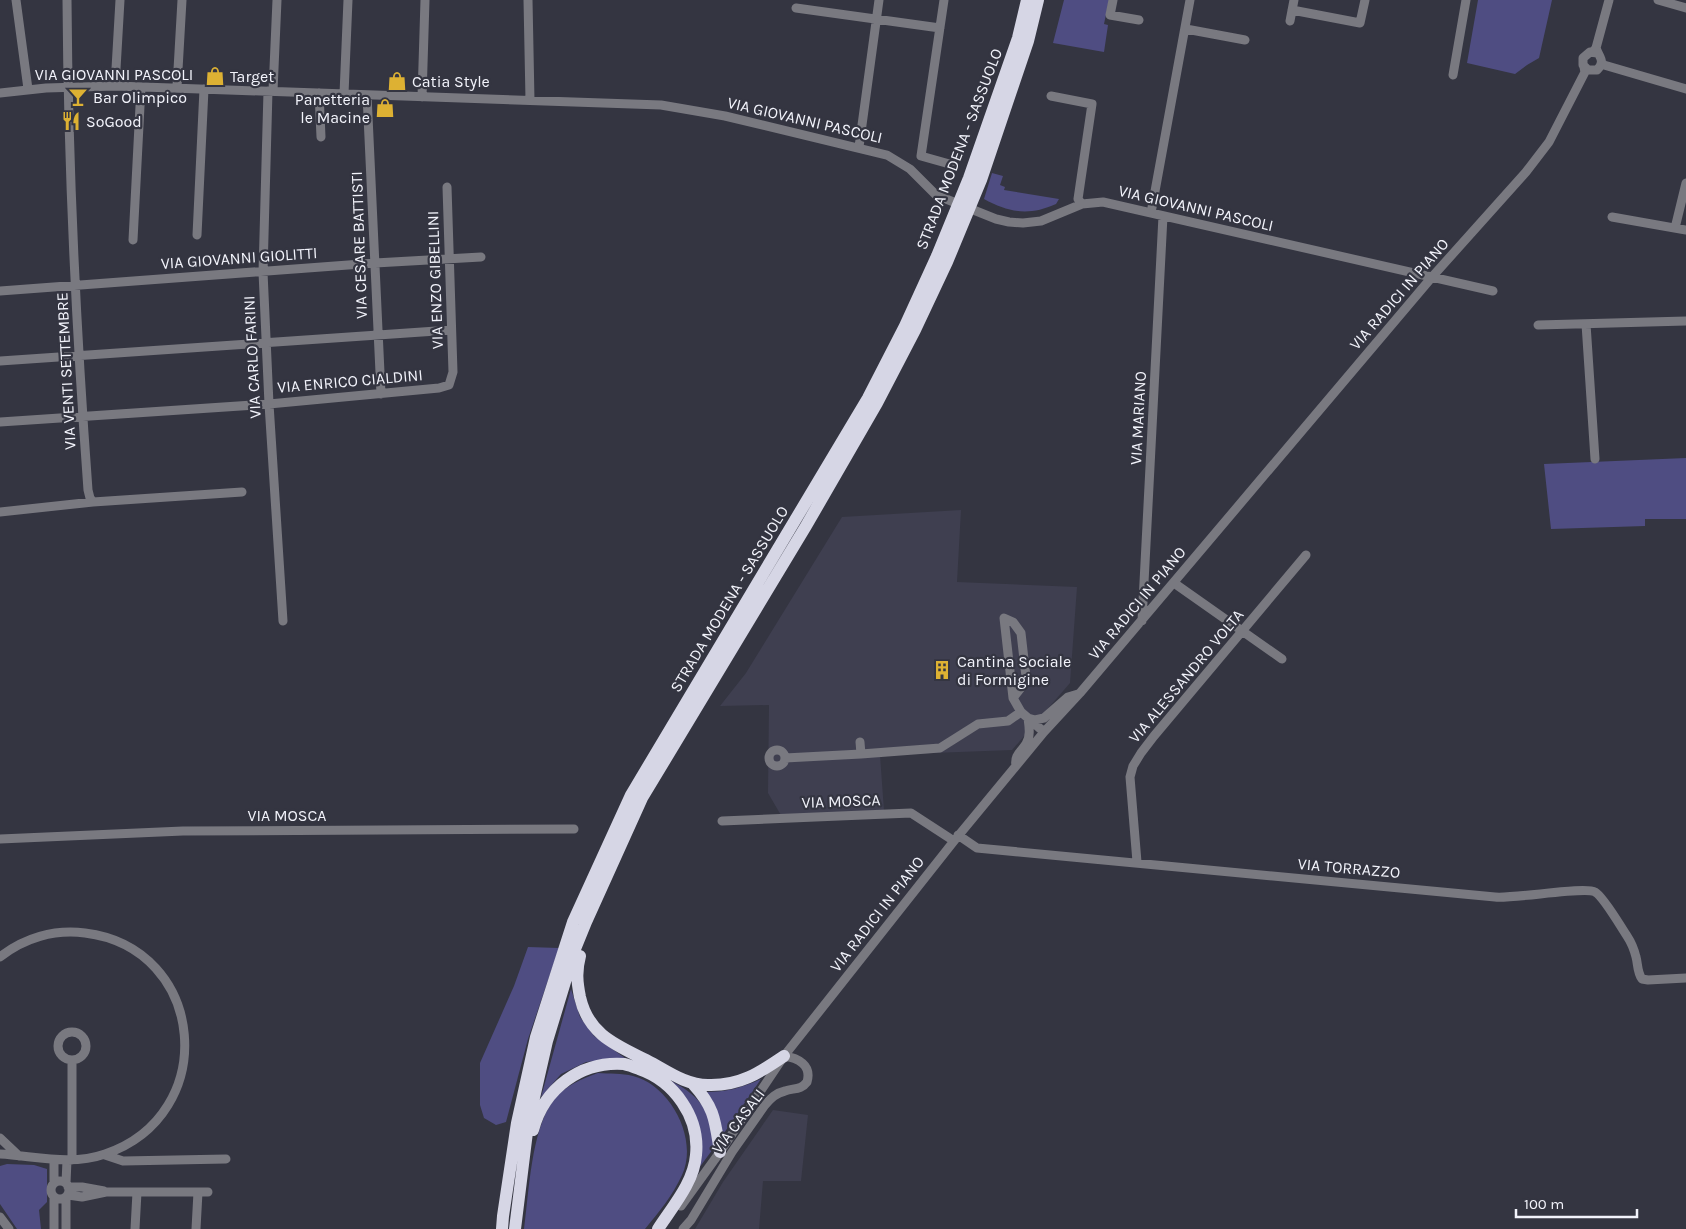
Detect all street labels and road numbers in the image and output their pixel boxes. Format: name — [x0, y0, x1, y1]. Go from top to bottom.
street label: STRADA MODENA - SASSUOLO — [912, 46, 1006, 252]
street label: VIA GIOVANNI PASCOLI — [35, 65, 193, 84]
street label: VIA GIOVANNI PASCOLI — [726, 93, 884, 147]
street label: VIA CESARE BATTISTI — [347, 171, 371, 319]
street label: VIA GIOVANNI PASCOLI — [1117, 181, 1275, 235]
street label: VIA ENZO GIBELLINI — [423, 210, 447, 350]
street label: VIA RADICI IN PIANO — [1345, 234, 1453, 354]
street label: VIA GIOVANNI GIOLITTI — [160, 243, 318, 273]
street label: VIA VENTI SETTEMBRE — [52, 292, 80, 450]
street label: VIA CARLO FARINI — [239, 295, 265, 419]
street label: VIA ENRICO CIALDINI — [276, 365, 424, 397]
street label: VIA MARIANO — [1126, 371, 1150, 465]
street label: STRADA MODENA - SASSUOLO — [666, 502, 792, 696]
street label: VIA RADICI IN PIANO — [1084, 543, 1190, 663]
street label: VIA ALESSANDRO VOLTA — [1125, 605, 1247, 747]
street label: VIA MOSCA — [801, 790, 881, 812]
street label: VIA MOSCA — [247, 806, 327, 825]
street label: VIA RADICI IN PIANO — [826, 852, 928, 976]
street label: VIA TORRAZZO — [1297, 854, 1401, 882]
street label: VIA CASALI — [707, 1085, 769, 1157]

